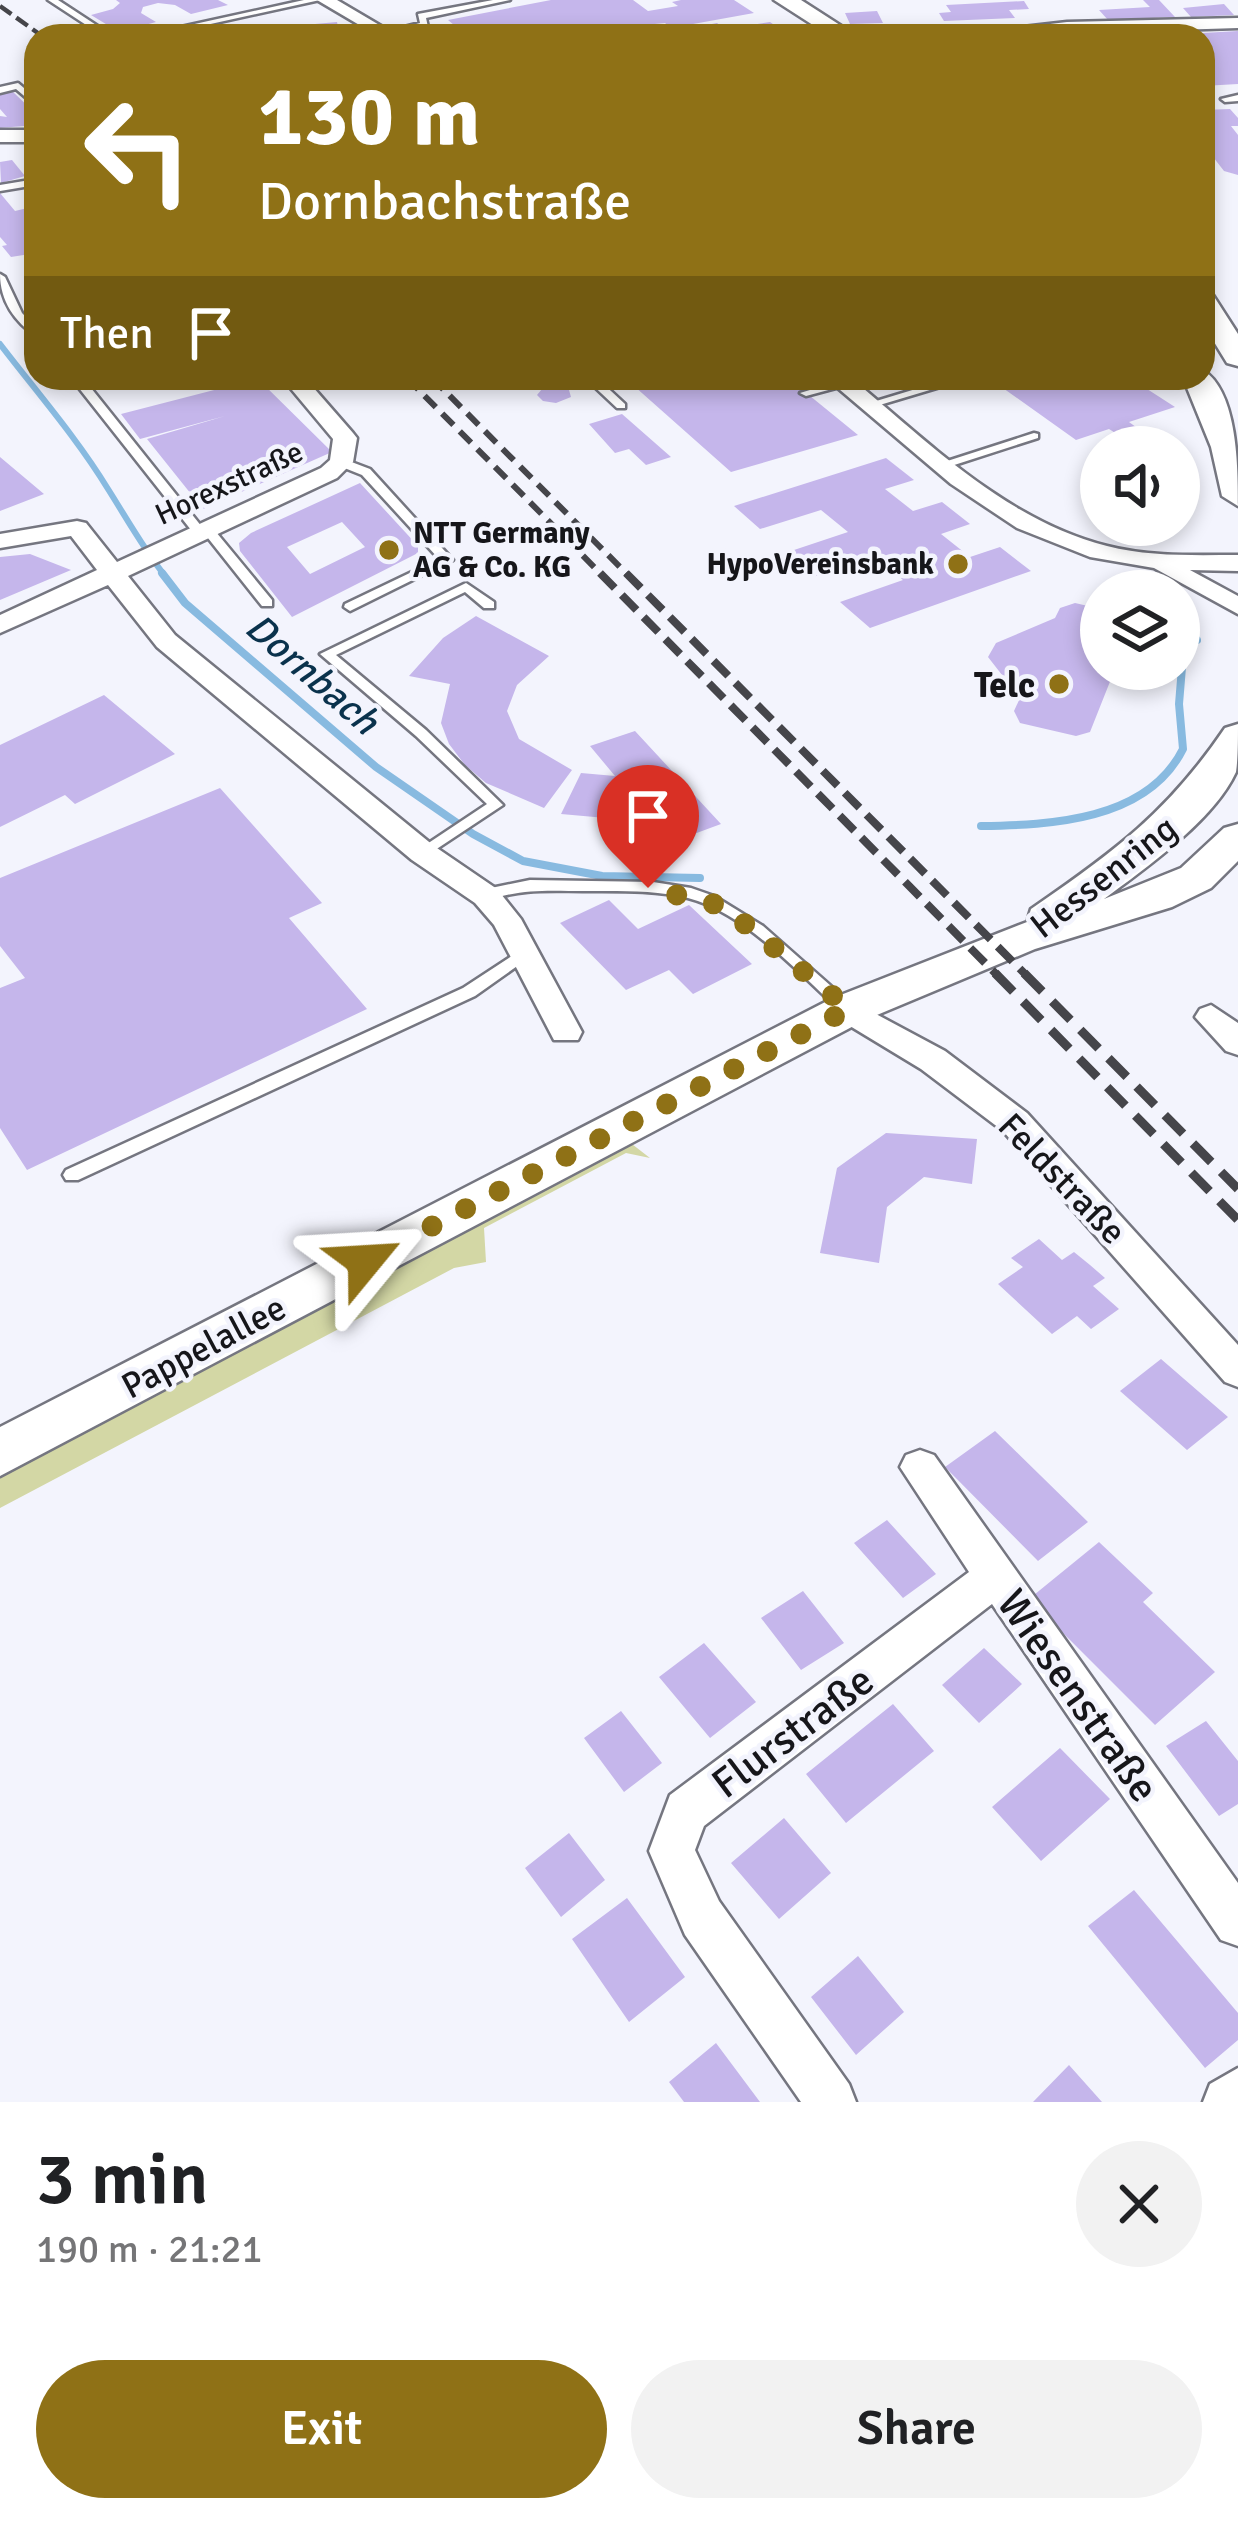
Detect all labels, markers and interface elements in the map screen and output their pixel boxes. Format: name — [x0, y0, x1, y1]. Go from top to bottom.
text: 130 m — [258, 65, 480, 169]
icon: left — [60, 72, 216, 228]
text: Dornbachstraße — [258, 168, 631, 235]
icon: arrive — [178, 300, 244, 366]
text: Then — [60, 306, 154, 361]
map controls — [1080, 426, 1200, 690]
button: sound — [1080, 426, 1200, 546]
street label: Horexstraße — [150, 433, 309, 534]
place label: NTT Germany AG & Co. KG — [413, 515, 590, 586]
marker: NTT Germany AG & Co. KG — [376, 537, 402, 563]
place label: HypoVereinsbank — [706, 546, 934, 583]
marker: HypoVereinsbank — [945, 551, 971, 577]
button: layers — [1080, 570, 1200, 690]
water label: Dornbach — [236, 603, 390, 746]
place label: Telc — [974, 663, 1035, 708]
marker: Telc — [1046, 671, 1072, 697]
pin — [597, 765, 699, 888]
icon: arrive — [615, 783, 681, 849]
street label: Hessenring — [1022, 806, 1186, 948]
street label: Feldstraße — [988, 1104, 1136, 1254]
position arrow — [302, 1198, 428, 1324]
street label: Pappelallee — [114, 1285, 293, 1409]
street label: Wiesenstraße — [986, 1580, 1170, 1812]
street label: Flurstraße — [702, 1655, 884, 1809]
text: 3 min — [36, 2135, 208, 2224]
button: close — [1076, 2141, 1202, 2267]
text: 190 m · 21:21 — [36, 2225, 263, 2273]
button: Exit — [36, 2360, 607, 2498]
button: Share — [631, 2360, 1202, 2498]

